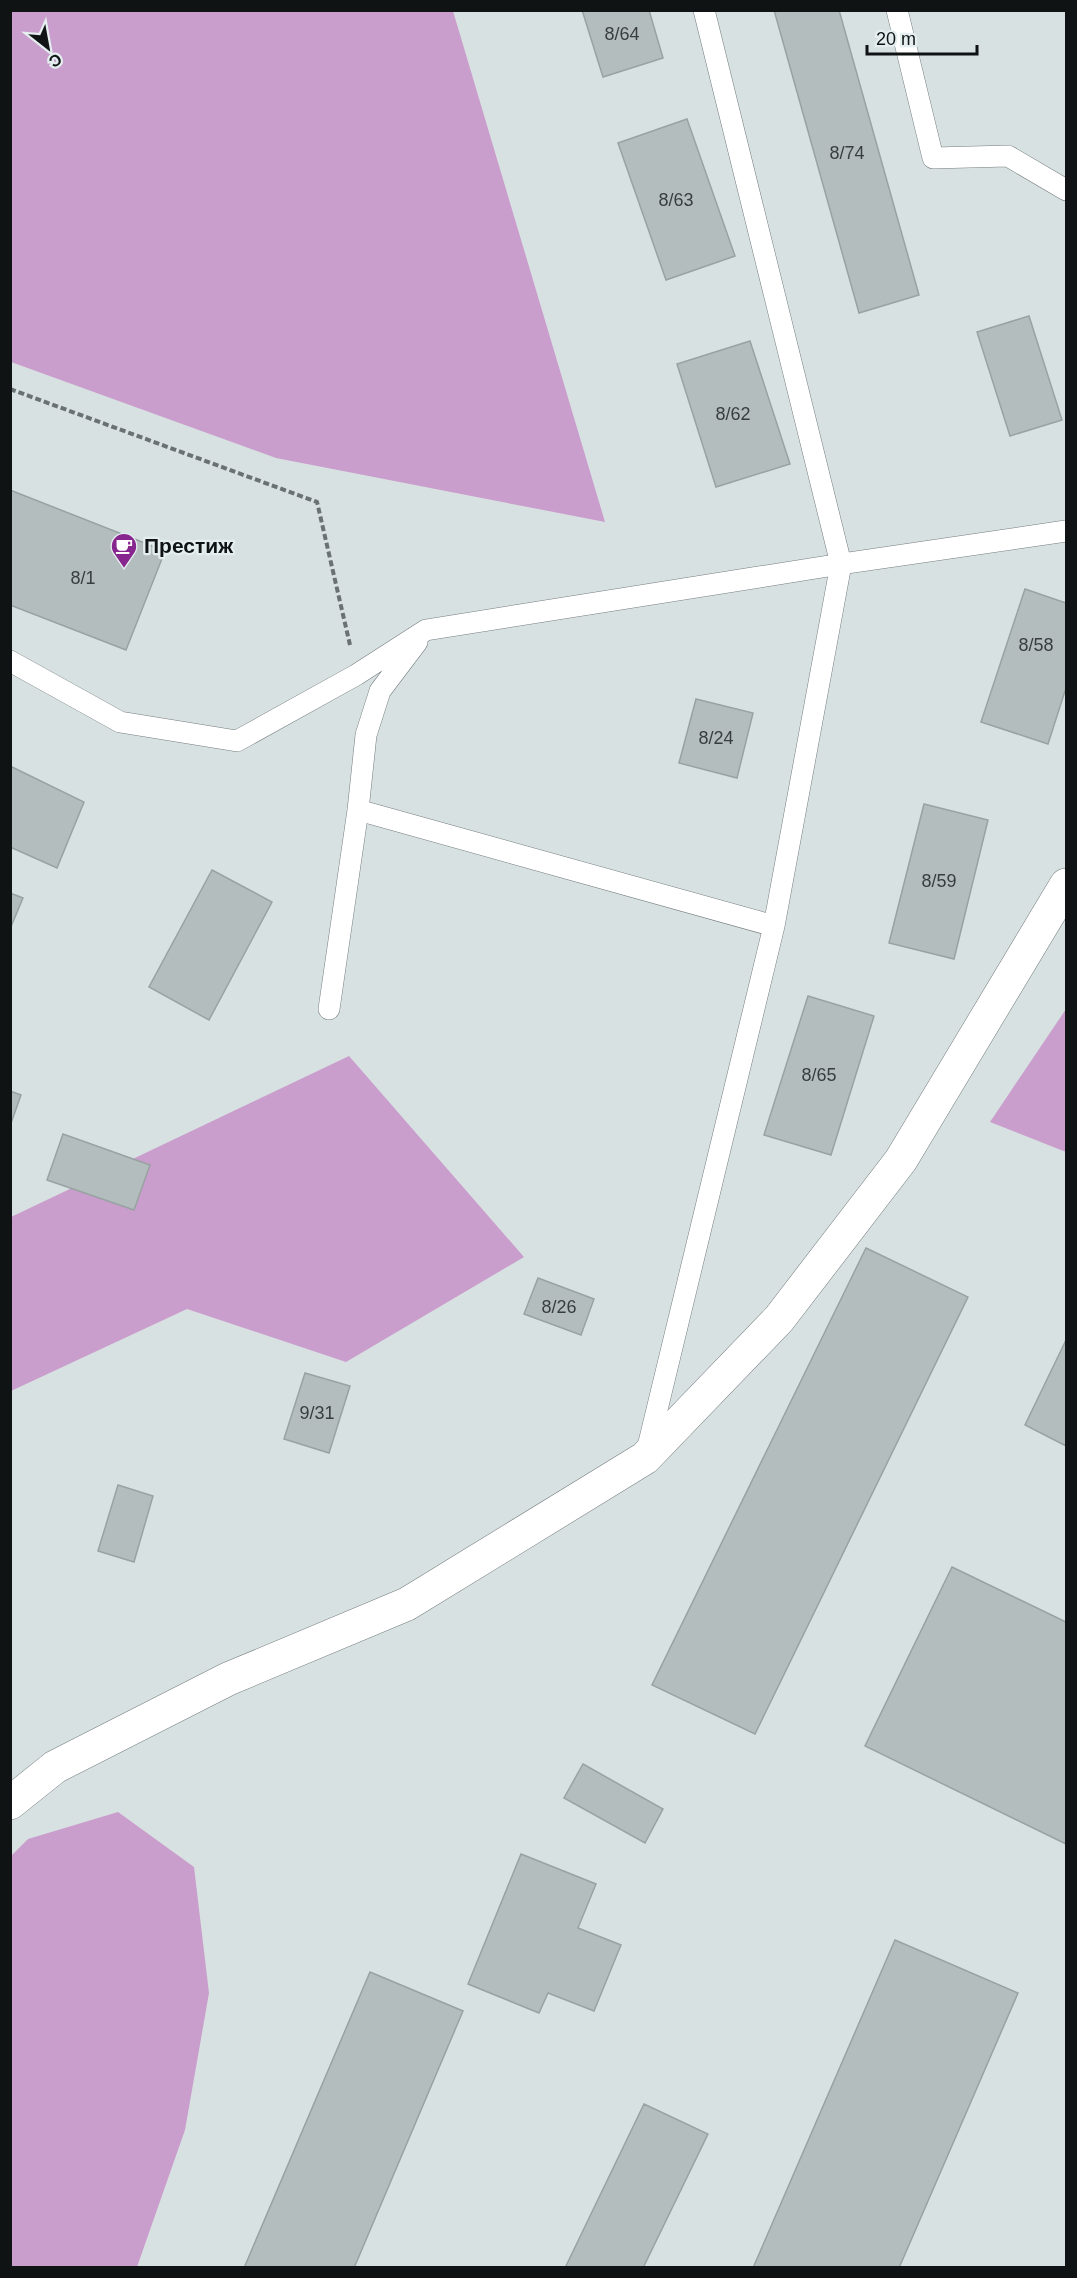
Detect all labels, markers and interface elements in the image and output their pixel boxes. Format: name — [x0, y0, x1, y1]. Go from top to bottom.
north arrow — [18, 18, 78, 78]
scale bar — [867, 18, 976, 56]
house number: 8/64 — [604, 24, 640, 44]
text: 20 m — [876, 29, 916, 49]
text: С — [46, 50, 65, 71]
house number: 8/74 — [829, 143, 865, 163]
house number: 8/63 — [658, 190, 694, 210]
house number: 8/62 — [715, 404, 751, 424]
cafe icon: Престиж — [109, 531, 139, 569]
place label: Престиж — [144, 534, 234, 557]
house number: 8/1 — [70, 568, 96, 588]
house number: 8/58 — [1018, 635, 1054, 655]
house number: 8/24 — [698, 728, 734, 748]
house number: 8/59 — [921, 871, 957, 891]
house number: 8/65 — [801, 1065, 837, 1085]
house number: 8/26 — [541, 1297, 577, 1317]
house number: 9/31 — [299, 1403, 335, 1423]

